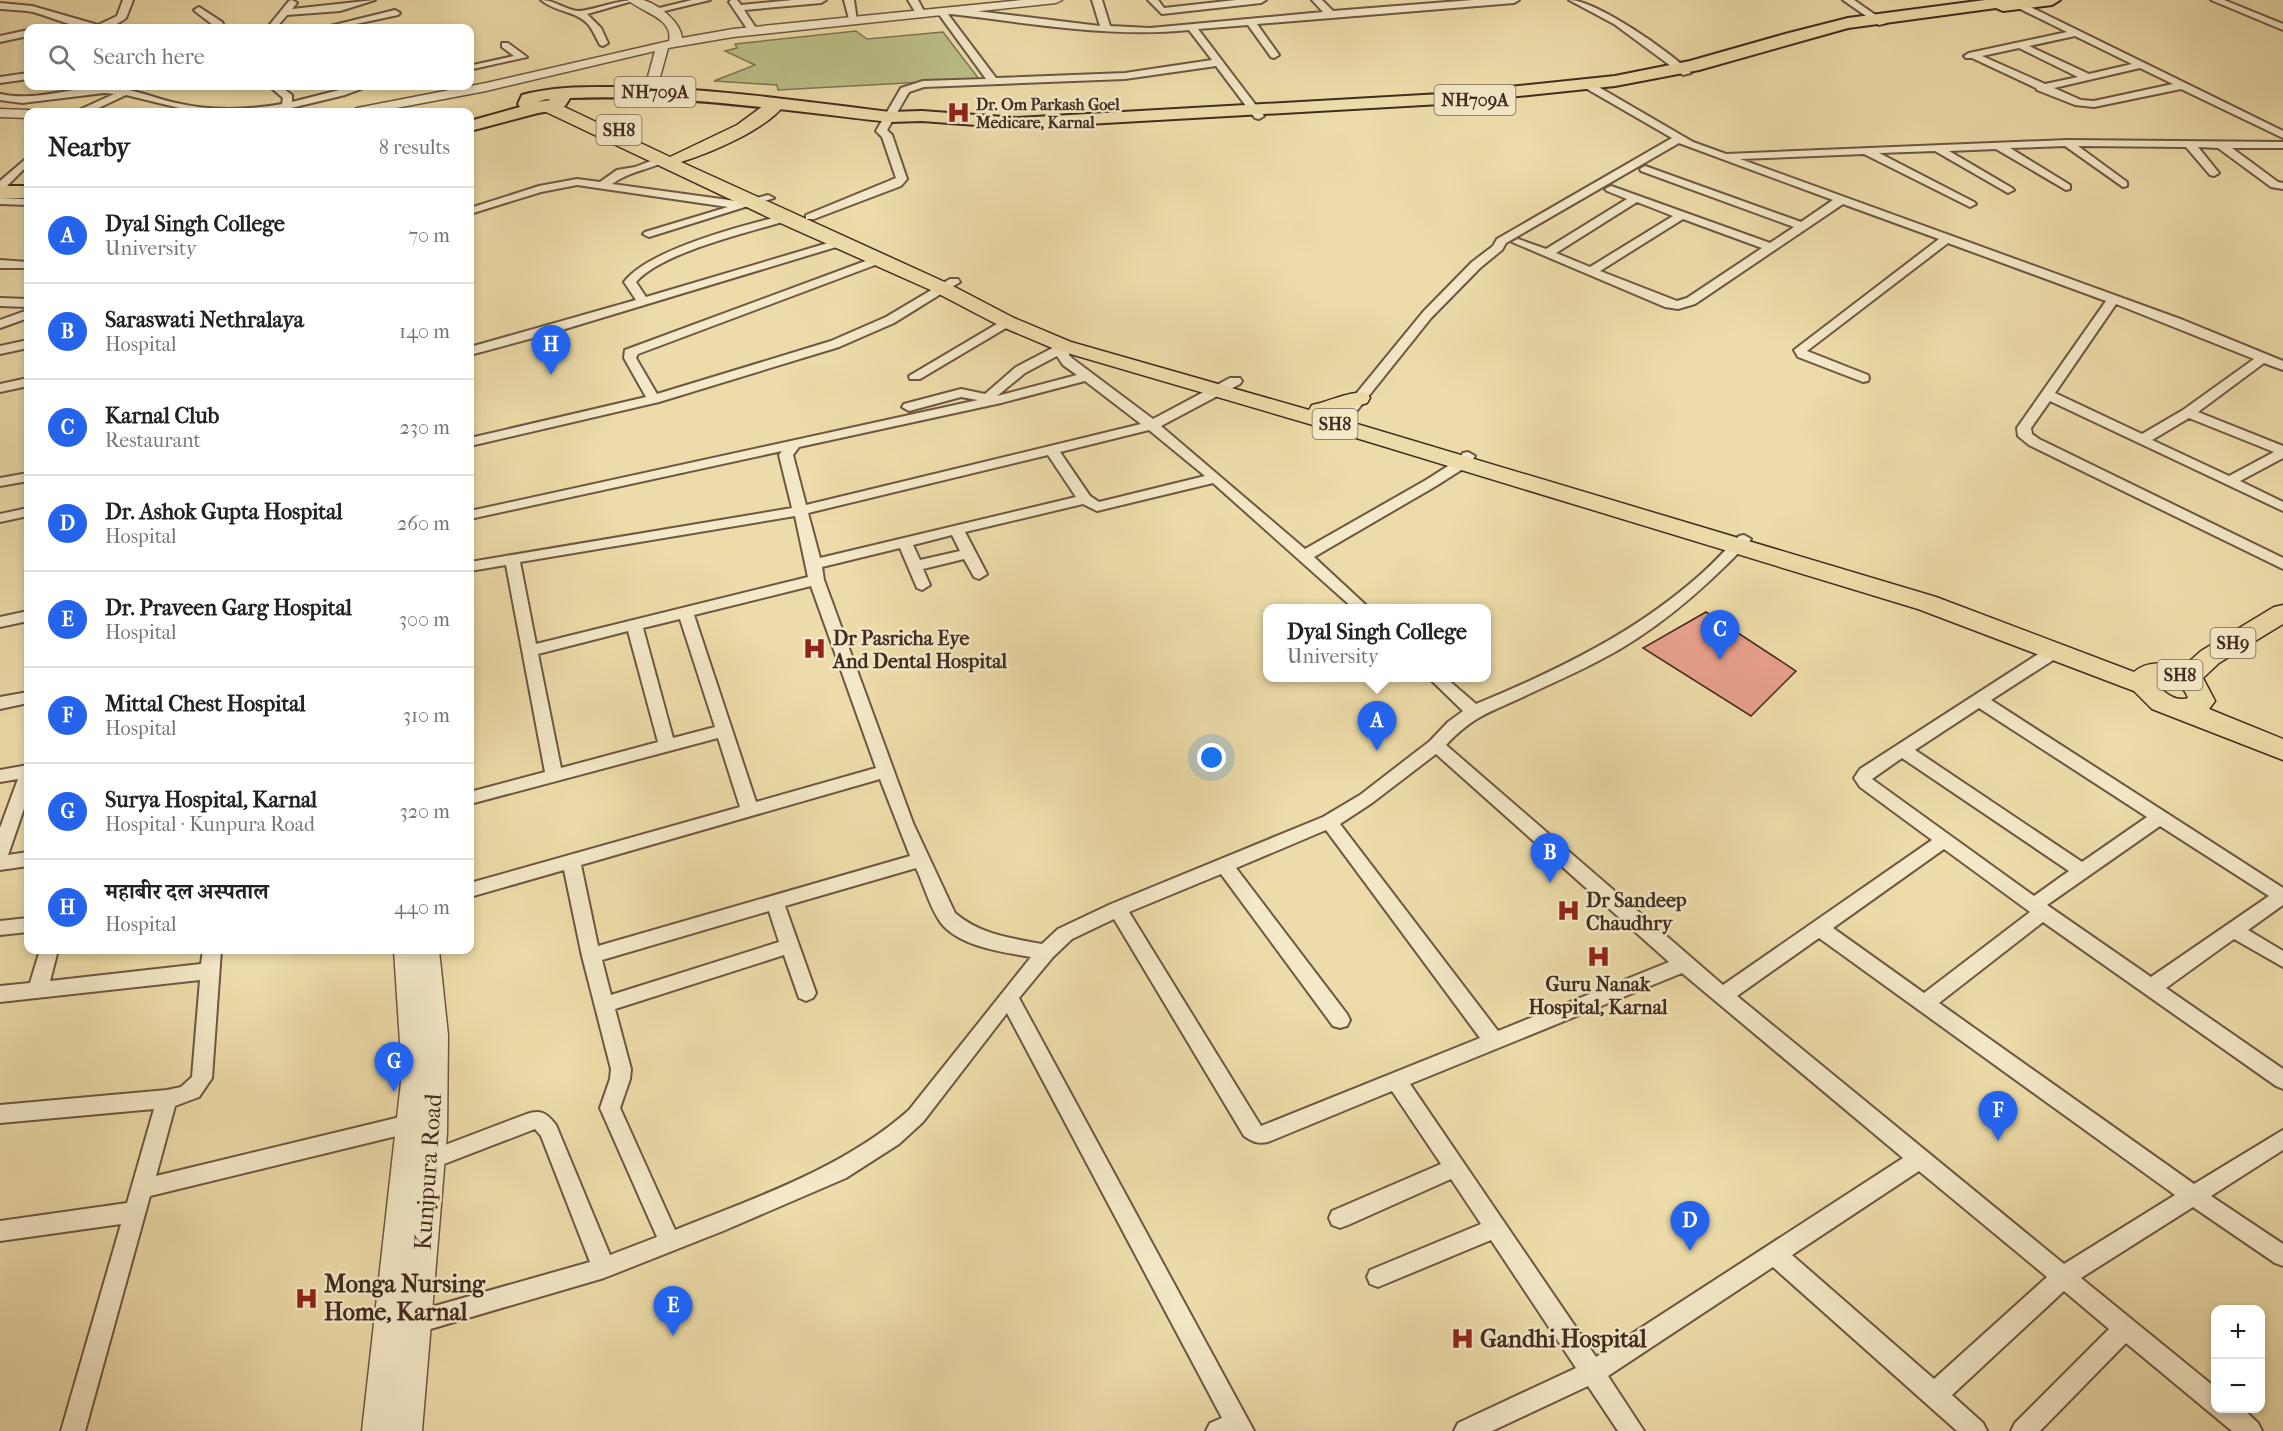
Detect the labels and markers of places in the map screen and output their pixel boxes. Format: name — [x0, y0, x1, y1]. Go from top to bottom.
place label: Dr. Om Parkash Goel Medicare, Karnal — [975, 95, 1120, 132]
hospital icon: Dr. Om Parkash Goel Medicare, Karnal — [945, 100, 971, 126]
pin: H — [532, 326, 570, 375]
pin: C — [1700, 610, 1740, 660]
place label: Dr Pasricha Eye And Dental Hospital — [831, 627, 1008, 673]
hospital icon: Dr Pasricha Eye And Dental Hospital — [802, 636, 828, 662]
pin: A — [1358, 702, 1396, 751]
pin: B — [1530, 834, 1570, 883]
place label: Dr Sandeep Chaudhry — [1586, 889, 1687, 935]
hospital icon: Dr Sandeep Chaudhry — [1555, 898, 1581, 924]
hospital icon: Guru Nanak Hospital, Karnal — [1585, 944, 1611, 970]
place label: Guru Nanak Hospital, Karnal — [1529, 973, 1668, 1019]
pin: G — [374, 1042, 414, 1092]
pin: F — [1978, 1092, 2018, 1141]
pin: D — [1670, 1202, 1710, 1251]
place label: Monga Nursing Home, Karnal — [324, 1270, 486, 1326]
hospital icon: Monga Nursing Home, Karnal — [293, 1285, 319, 1311]
pin: E — [654, 1286, 692, 1336]
place label: Gandhi Hospital — [1480, 1325, 1647, 1353]
hospital icon: Gandhi Hospital — [1449, 1326, 1475, 1352]

